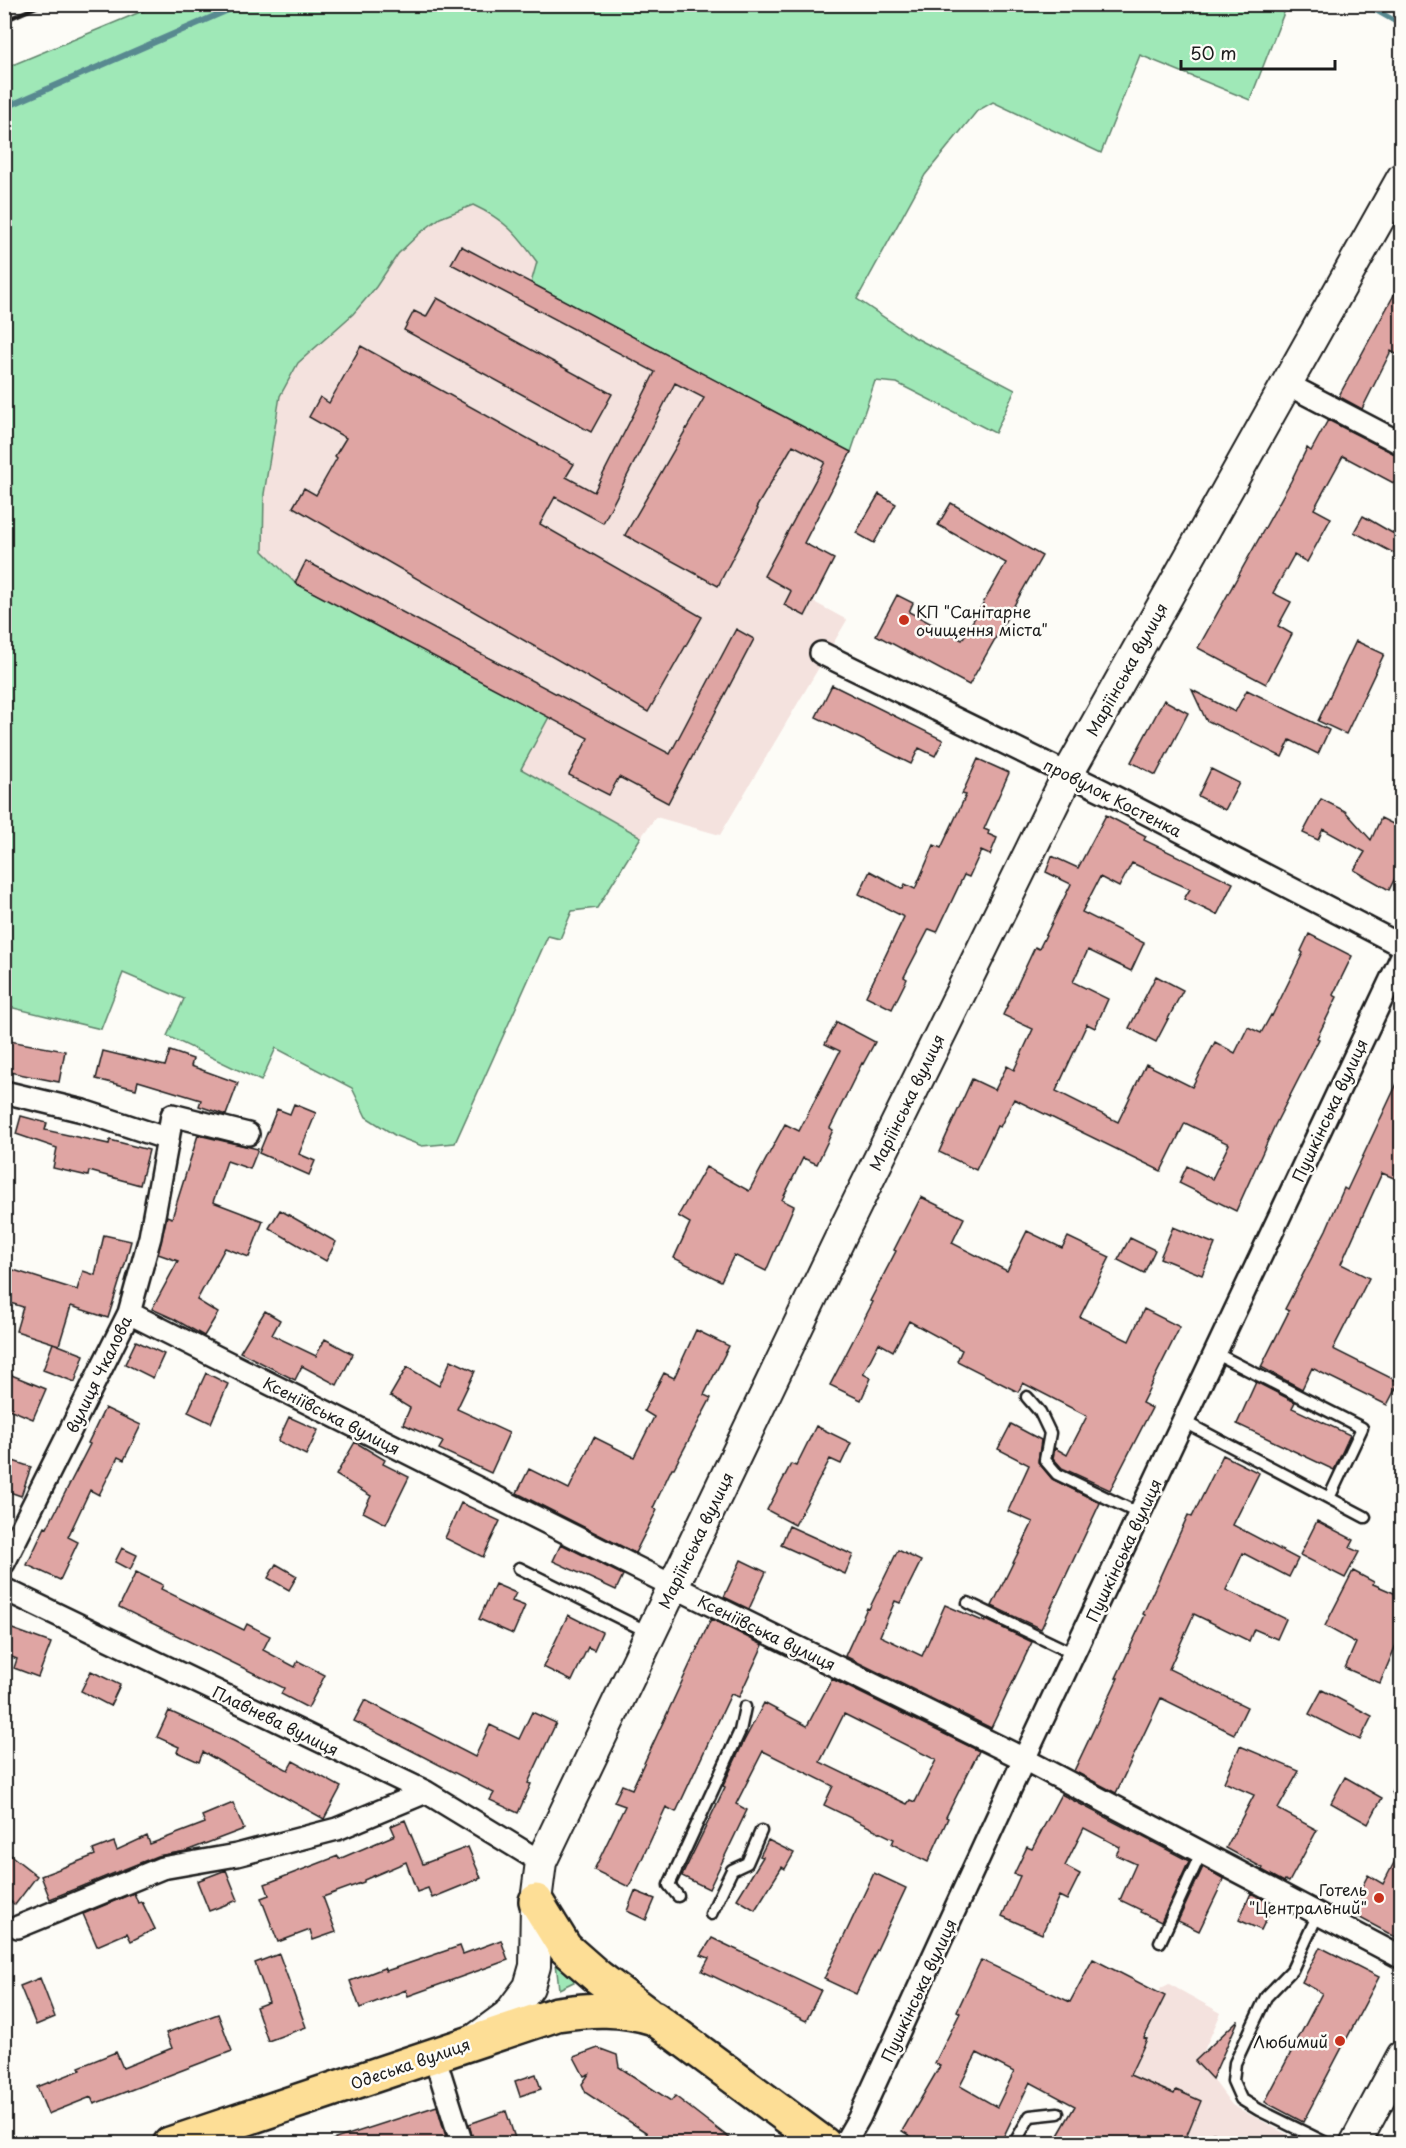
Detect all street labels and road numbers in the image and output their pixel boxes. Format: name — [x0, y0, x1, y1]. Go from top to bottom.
street label: Маріїнська вулиця — [1079, 598, 1173, 740]
street label: провулок Костенка — [1040, 752, 1186, 842]
street label: Маріїнська вулиця — [863, 1030, 949, 1174]
street label: Пушкінська вулиця — [1285, 1034, 1373, 1186]
street label: вулиця Чкалова — [59, 1311, 137, 1437]
street label: Ксеніївська вулиця — [259, 1370, 405, 1460]
street label: Маріїнська вулиця — [652, 1468, 738, 1612]
street label: Пушкінська вулиця — [1079, 1474, 1167, 1626]
street label: Ксеніївська вулиця — [694, 1588, 840, 1676]
street label: Плавнева вулиця — [209, 1679, 343, 1761]
street label: Пушкінська вулиця — [874, 1914, 962, 2066]
street label: Одеська вулиця — [347, 2031, 473, 2095]

